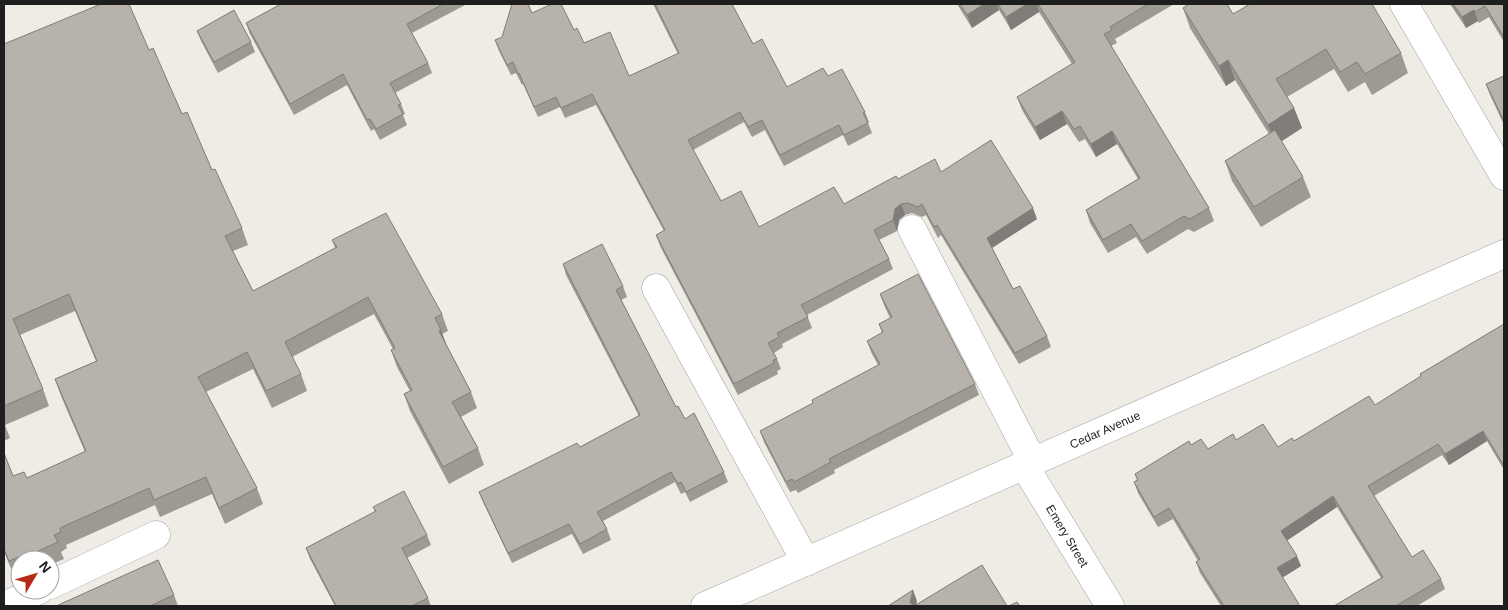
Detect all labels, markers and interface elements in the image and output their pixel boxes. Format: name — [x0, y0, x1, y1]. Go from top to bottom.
street label: Cedar Avenue — [1068, 408, 1143, 452]
street label: Emery Street — [1043, 502, 1091, 570]
north arrow — [10, 550, 60, 600]
text: N — [36, 558, 55, 576]

